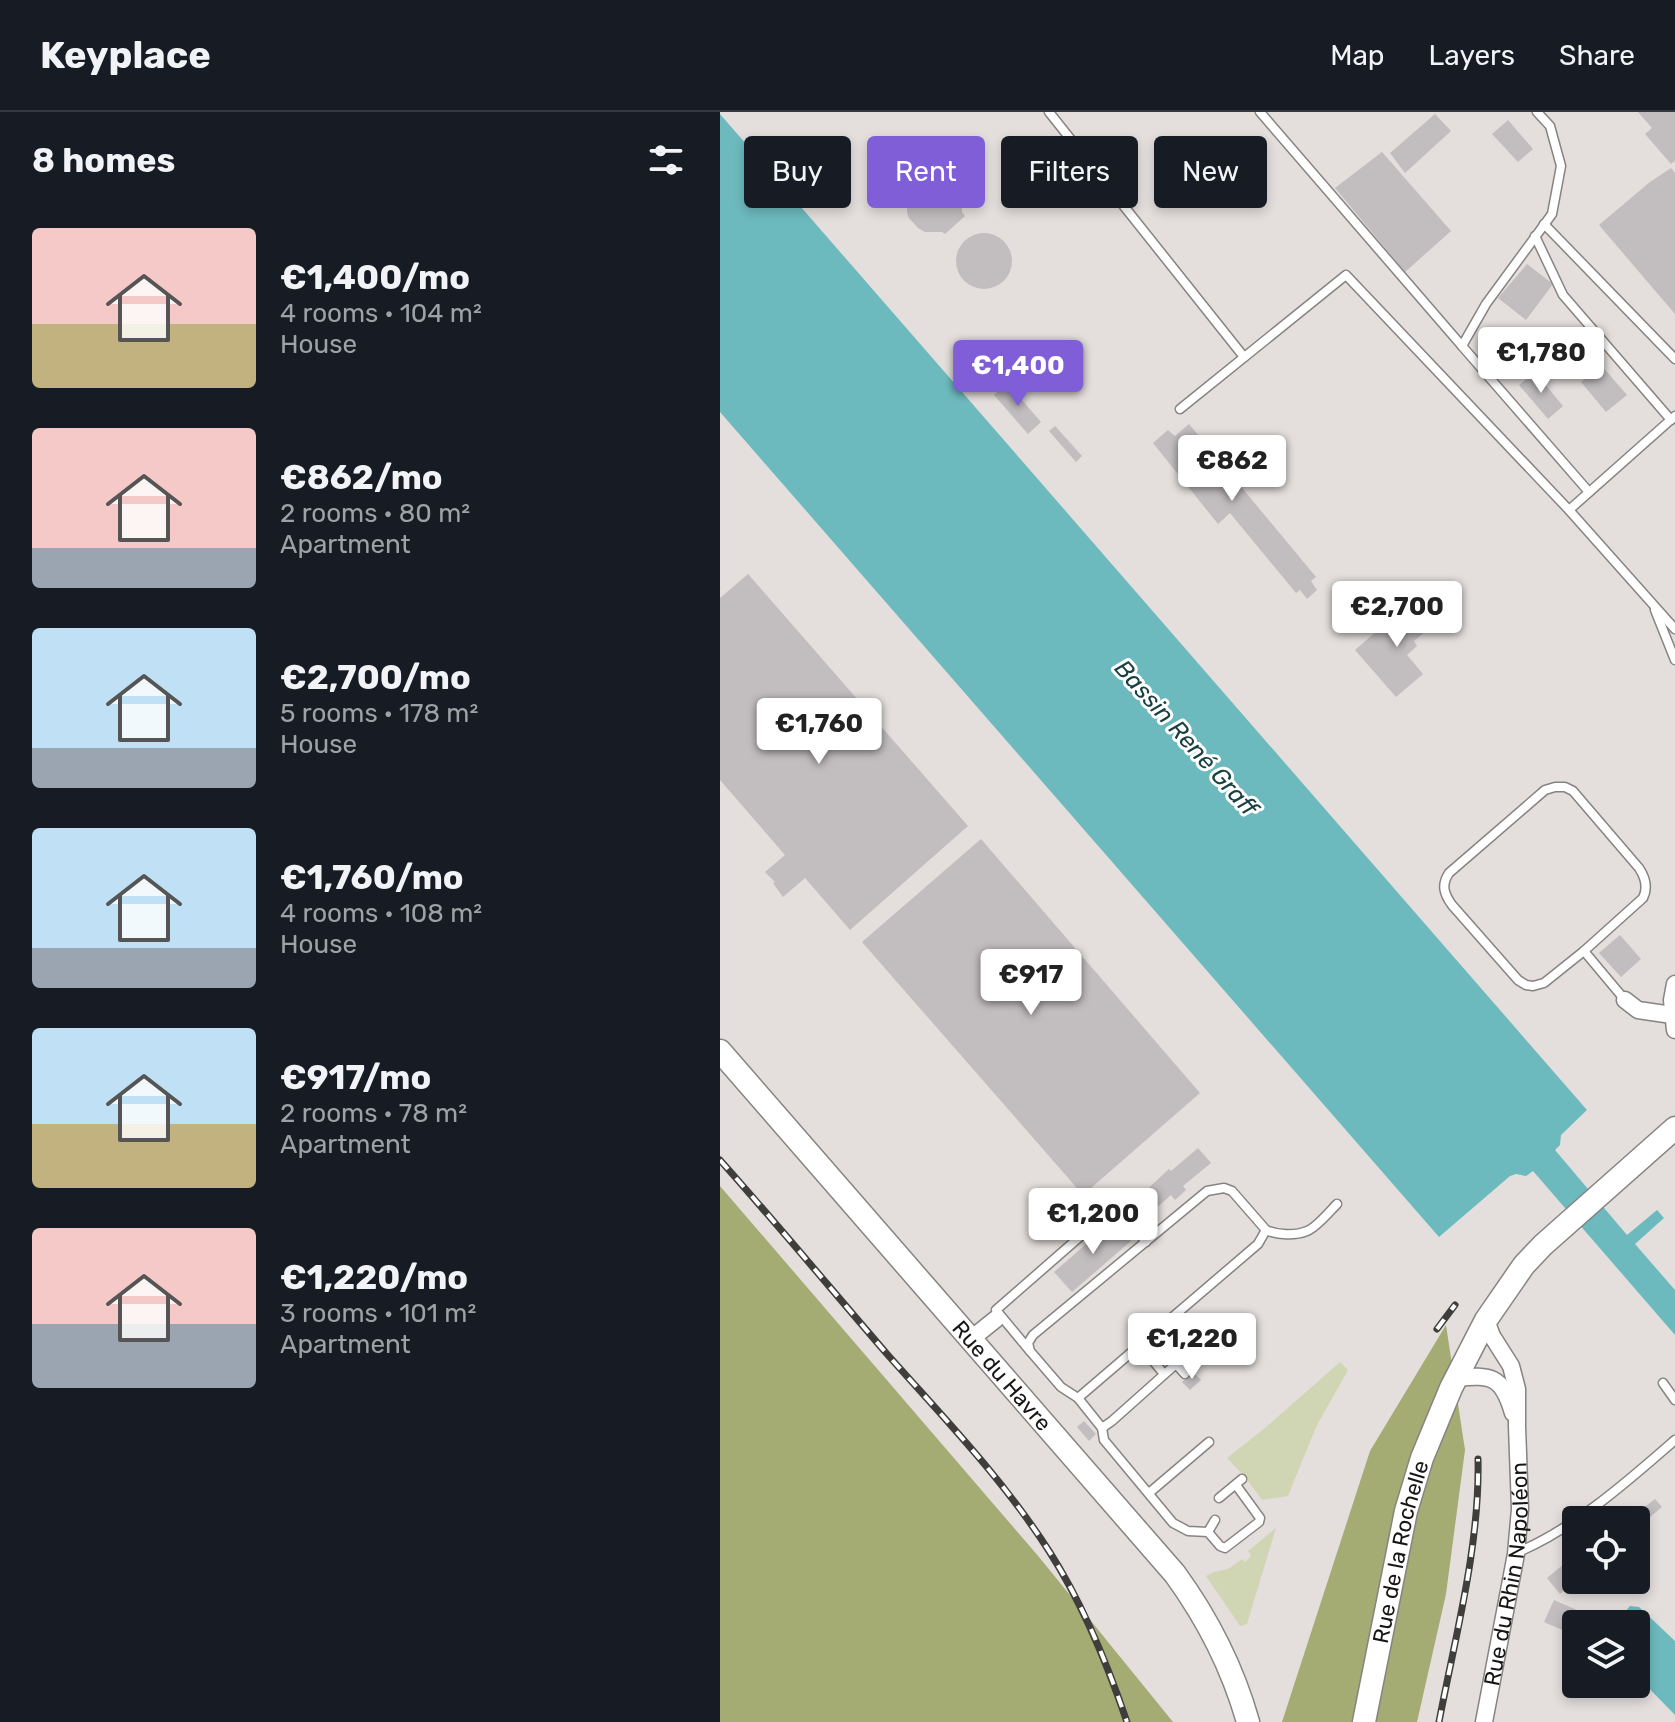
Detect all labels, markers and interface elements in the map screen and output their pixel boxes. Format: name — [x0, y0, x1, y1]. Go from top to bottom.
text: Keyplace — [40, 32, 211, 78]
text: Map — [1330, 39, 1385, 72]
text: Layers — [1429, 39, 1515, 72]
text: Share — [1559, 39, 1635, 72]
chip: Buy — [744, 136, 851, 208]
chip: Rent — [867, 136, 985, 208]
chip: Filters — [1001, 136, 1138, 208]
chip: New — [1154, 136, 1267, 208]
icon: filters — [644, 138, 688, 182]
text: 8 homes — [32, 140, 175, 181]
text: €1,400/mo — [280, 257, 470, 298]
icon: home — [96, 260, 192, 356]
text: 4 rooms · 104 m² — [280, 298, 482, 329]
pin: €1,780 — [1476, 327, 1606, 395]
text: House — [280, 329, 357, 360]
text: €1,780 — [1496, 337, 1586, 368]
pin: €1,400 — [953, 340, 1083, 408]
text: €1,400 — [971, 350, 1065, 381]
pin: €862 — [1185, 435, 1279, 503]
text: €862 — [1196, 445, 1268, 476]
text: €862/mo — [280, 457, 443, 498]
icon: home — [96, 460, 192, 556]
text: 2 rooms · 80 m² — [280, 498, 470, 529]
text: Apartment — [280, 529, 411, 560]
pin: €2,700 — [1332, 581, 1462, 649]
text: €2,700 — [1350, 591, 1444, 622]
water label: Bassin René Graff — [1109, 654, 1265, 824]
text: €2,700/mo — [280, 657, 471, 698]
icon: home — [96, 660, 192, 756]
text: 5 rooms · 178 m² — [280, 698, 478, 729]
pin: €1,760 — [754, 698, 884, 766]
text: €1,760 — [775, 708, 863, 739]
text: House — [280, 729, 357, 760]
text: €1,760/mo — [280, 857, 464, 898]
icon: home — [96, 860, 192, 956]
text: 4 rooms · 108 m² — [280, 898, 482, 929]
text: House — [280, 929, 357, 960]
pin: €917 — [984, 949, 1078, 1017]
text: €917 — [999, 959, 1063, 990]
text: €917/mo — [280, 1057, 431, 1098]
icon: home — [96, 1060, 192, 1156]
text: 2 rooms · 78 m² — [280, 1098, 467, 1129]
text: Apartment — [280, 1129, 411, 1160]
pin: €1,200 — [1028, 1188, 1158, 1256]
text: €1,200 — [1047, 1198, 1139, 1229]
text: €1,220/mo — [280, 1257, 468, 1298]
icon: home — [96, 1260, 192, 1356]
text: 3 rooms · 101 m² — [280, 1298, 476, 1329]
pin: €1,220 — [1127, 1313, 1257, 1381]
street label: Rue du Havre — [947, 1315, 1058, 1436]
text: €1,220 — [1146, 1323, 1238, 1354]
text: Apartment — [280, 1329, 411, 1360]
street label: Rue de la Rochelle — [1366, 1457, 1434, 1646]
street label: Rue du Rhin Napoléon — [1478, 1462, 1534, 1688]
map controls — [1562, 1506, 1650, 1698]
button: locate — [1562, 1506, 1650, 1594]
button: layers — [1562, 1610, 1650, 1698]

